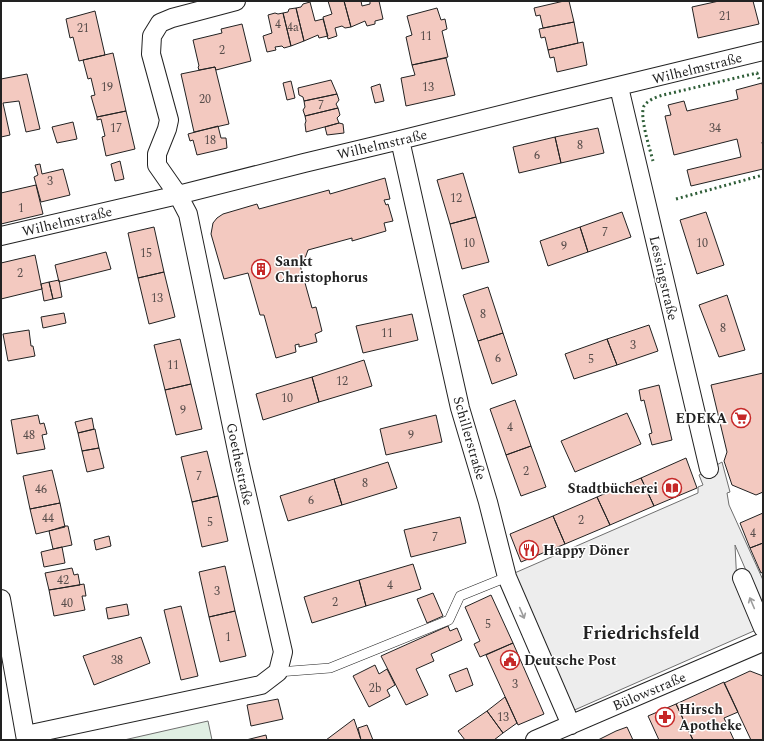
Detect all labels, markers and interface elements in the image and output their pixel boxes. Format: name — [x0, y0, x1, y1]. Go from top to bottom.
house number: 21 — [719, 7, 731, 26]
house number: 4 — [275, 15, 281, 34]
house number: 4a — [287, 18, 299, 37]
house number: 21 — [77, 19, 89, 38]
house number: 11 — [420, 27, 432, 46]
house number: 2 — [219, 41, 225, 60]
street label: Wilhelmstraße — [650, 47, 744, 90]
house number: 19 — [101, 78, 113, 97]
house number: 13 — [422, 78, 434, 97]
house number: 20 — [199, 90, 211, 109]
house number: 7 — [318, 96, 324, 115]
house number: 17 — [110, 119, 122, 138]
house number: 34 — [709, 119, 721, 138]
street label: Wilhelmstraße — [335, 124, 429, 165]
house number: 18 — [204, 131, 216, 150]
house number: 8 — [577, 136, 583, 155]
house number: 6 — [534, 146, 540, 165]
house number: 3 — [47, 172, 53, 191]
house number: 12 — [450, 189, 462, 208]
house number: 1 — [18, 199, 24, 218]
street label: Wilhelmstraße — [20, 201, 114, 242]
house number: 7 — [602, 223, 608, 242]
house number: 10 — [463, 234, 475, 253]
street label: Lessingstraße — [644, 234, 684, 323]
house number: 10 — [696, 234, 708, 253]
house number: 9 — [561, 237, 567, 256]
house number: 15 — [140, 244, 152, 263]
place label: Sankt Christophorus — [275, 251, 368, 288]
building icon: Sankt Christophorus — [250, 258, 272, 280]
house number: 2 — [17, 264, 23, 283]
house number: 13 — [151, 289, 163, 308]
house number: 8 — [480, 305, 486, 324]
house number: 8 — [720, 319, 726, 338]
house number: 11 — [381, 324, 393, 343]
house number: 3 — [630, 336, 636, 355]
house number: 6 — [495, 349, 501, 368]
house number: 5 — [588, 350, 594, 369]
house number: 11 — [167, 356, 179, 375]
house number: 12 — [336, 372, 348, 391]
house number: 10 — [281, 389, 293, 408]
street label: Schillerstraße — [448, 394, 492, 483]
house number: 9 — [180, 401, 186, 420]
supermarket icon: EDEKA — [730, 407, 752, 429]
place label: EDEKA — [676, 408, 727, 429]
house number: 4 — [507, 418, 513, 437]
street label: Goethestraße — [221, 421, 259, 507]
house number: 48 — [23, 426, 35, 445]
house number: 9 — [408, 426, 414, 445]
house number: 2 — [523, 462, 529, 481]
house number: 7 — [196, 467, 202, 486]
house number: 8 — [362, 474, 368, 493]
library icon: Stadtbücherei — [661, 477, 683, 499]
place label: Stadtbücherei — [568, 478, 658, 499]
house number: 46 — [35, 480, 47, 499]
house number: 6 — [308, 491, 314, 510]
house number: 44 — [42, 509, 54, 528]
house number: 2 — [578, 511, 584, 530]
house number: 5 — [207, 513, 213, 532]
house number: 4 — [750, 524, 756, 543]
house number: 7 — [432, 528, 438, 547]
restaurant icon: Happy Döner — [518, 539, 540, 561]
place label: Happy Döner — [543, 540, 629, 561]
house number: 42 — [57, 571, 69, 590]
house number: 4 — [387, 576, 393, 595]
house number: 3 — [214, 582, 220, 601]
house number: 2 — [332, 593, 338, 612]
house number: 40 — [61, 594, 73, 613]
one-way arrow — [748, 597, 756, 609]
one-way arrow — [519, 606, 526, 618]
house number: 5 — [485, 615, 491, 634]
district label: Friedrichsfeld — [582, 620, 700, 647]
house number: 1 — [225, 628, 231, 647]
public building icon: Deutsche Post — [499, 649, 521, 671]
place label: Deutsche Post — [524, 650, 617, 671]
house number: 38 — [111, 651, 123, 670]
street label: Bülowstraße — [609, 666, 689, 716]
house number: 3 — [512, 675, 518, 694]
house number: 2b — [369, 679, 382, 698]
place label: Hirsch Apotheke — [679, 699, 742, 736]
pharmacy icon: Hirsch Apotheke — [654, 706, 676, 728]
house number: 13 — [497, 708, 509, 727]

